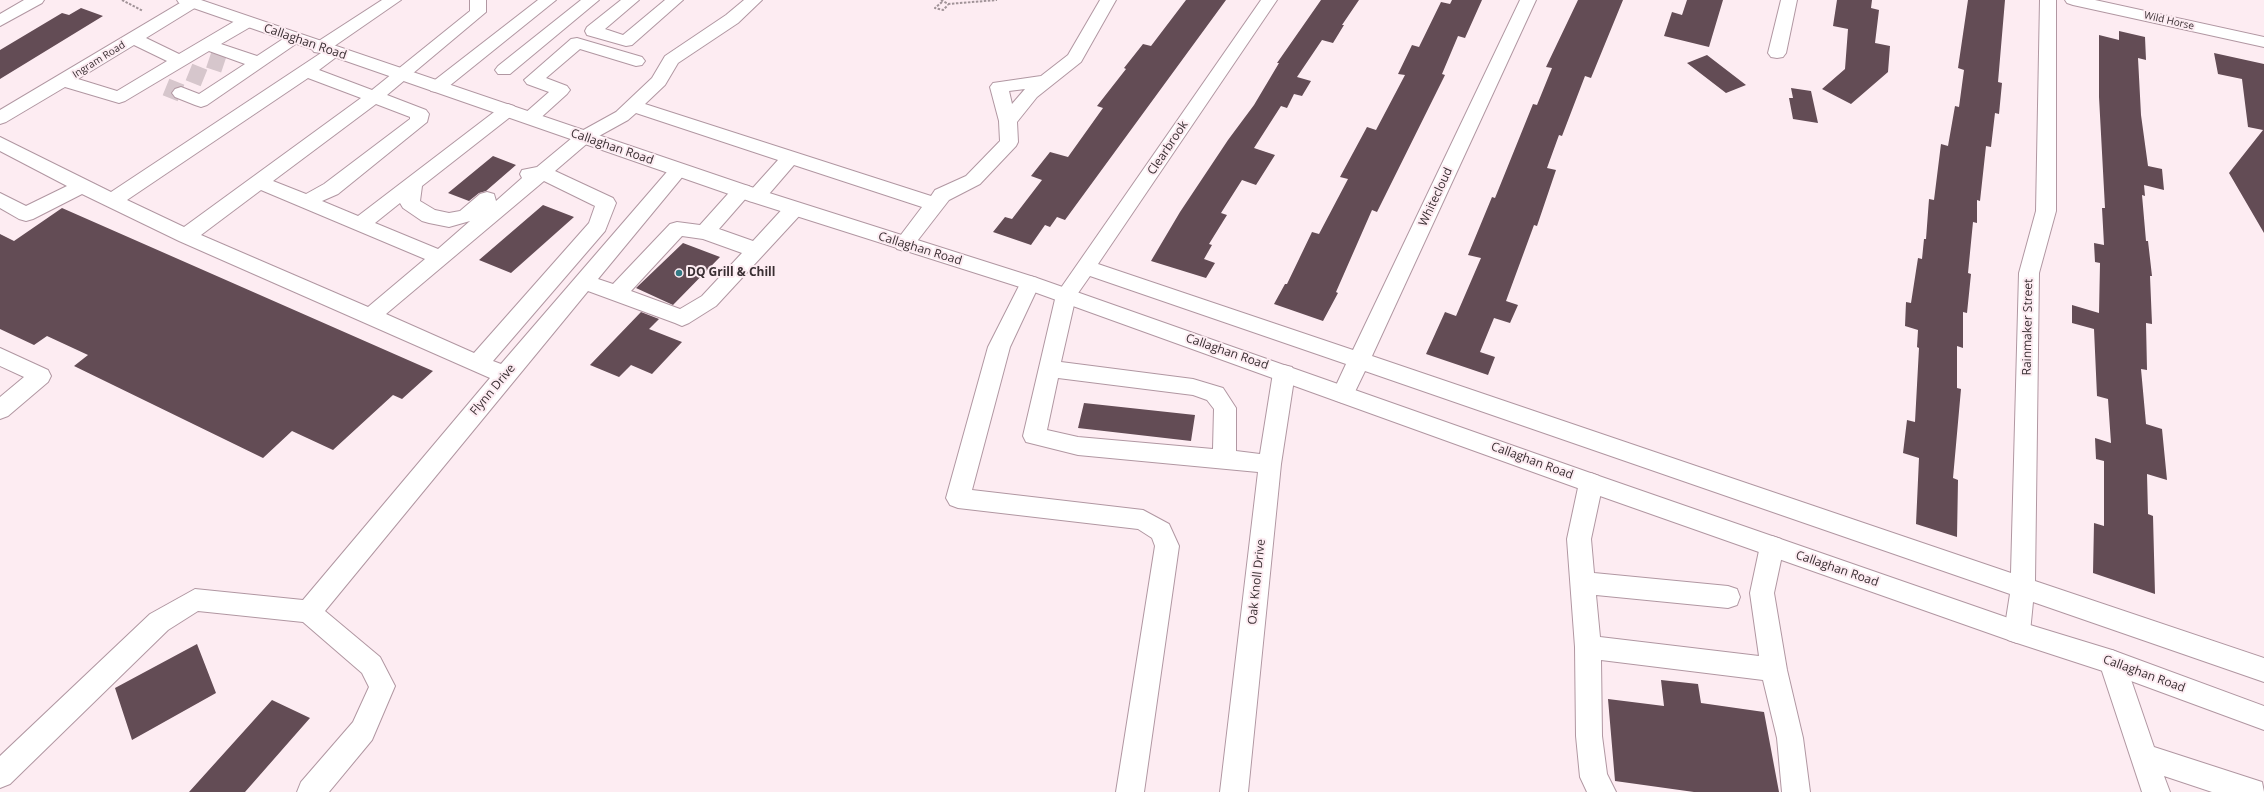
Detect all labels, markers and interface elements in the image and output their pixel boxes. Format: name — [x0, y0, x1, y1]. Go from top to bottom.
street label: Wild Horse — [2143, 9, 2195, 33]
street label: Callaghan Road — [262, 21, 348, 63]
street label: Ingram Road — [70, 39, 128, 81]
street label: Clearbrook — [1145, 118, 1191, 178]
street label: Callaghan Road — [569, 126, 655, 168]
street label: Whitecloud — [1416, 165, 1456, 229]
street label: Callaghan Road — [876, 229, 964, 269]
place label: DQ Grill & Chill — [687, 266, 775, 280]
marker: DQ Grill & Chill — [674, 268, 684, 278]
street label: Rainmaker Street — [2020, 278, 2036, 376]
street label: Callaghan Road — [1184, 331, 1270, 373]
street label: Flynn Drive — [467, 361, 519, 419]
street label: Callaghan Road — [1489, 439, 1575, 483]
street label: Oak Knoll Drive — [1245, 539, 1269, 625]
street label: Callaghan Road — [1794, 548, 1880, 590]
street label: Callaghan Road — [2101, 652, 2187, 696]

